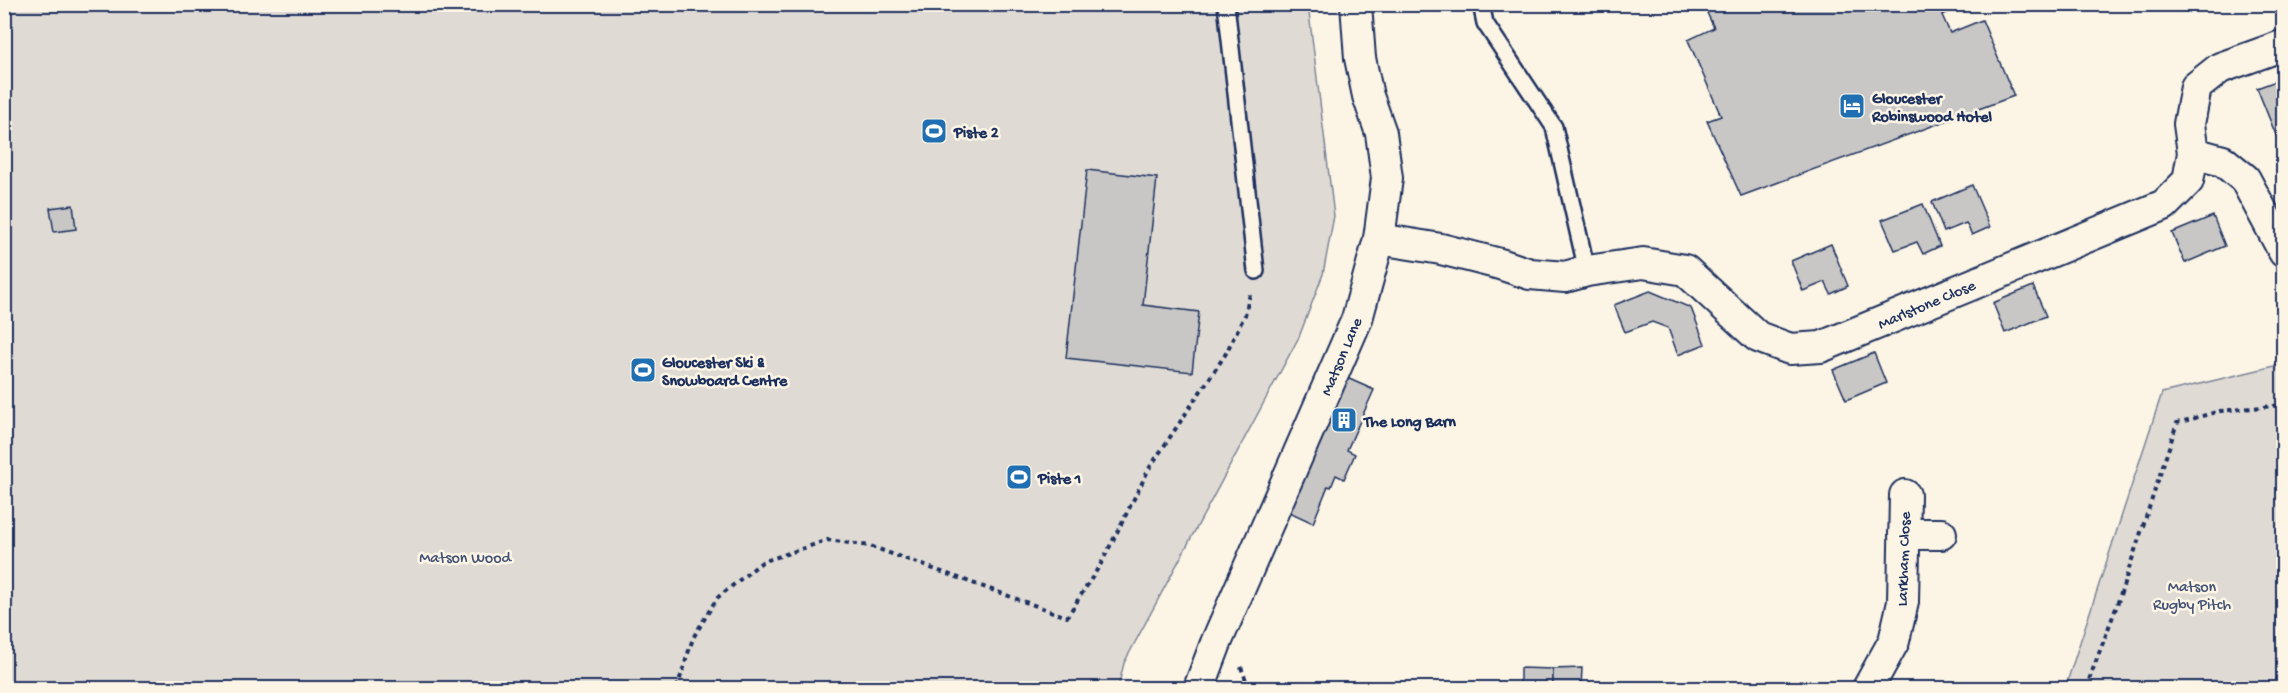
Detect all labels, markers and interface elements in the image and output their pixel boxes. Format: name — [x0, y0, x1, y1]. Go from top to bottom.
hotel icon: Gloucester Robinswood Hotel — [1837, 91, 1867, 121]
place label: Gloucester Robinswood Hotel — [1871, 91, 1992, 128]
sports icon: Piste 2 — [919, 116, 949, 146]
place label: Piste 2 — [953, 125, 999, 144]
street label: Marlstone Close — [1876, 277, 1980, 335]
street label: Matson Lane — [1318, 315, 1368, 399]
sports icon: Gloucester Ski & Snowboard Centre — [628, 355, 658, 385]
place label: Gloucester Ski & Snowboard Centre — [662, 355, 788, 392]
building icon: The Long Barn — [1329, 405, 1359, 435]
place label: The Long Barn — [1362, 414, 1456, 433]
sports icon: Piste 1 — [1004, 462, 1034, 492]
place label: Piste 1 — [1037, 471, 1081, 490]
street label: Larkham Close — [1894, 511, 1917, 607]
park label: Matson Wood — [419, 550, 512, 569]
park label: Matson Rugby Pitch — [2153, 579, 2231, 616]

